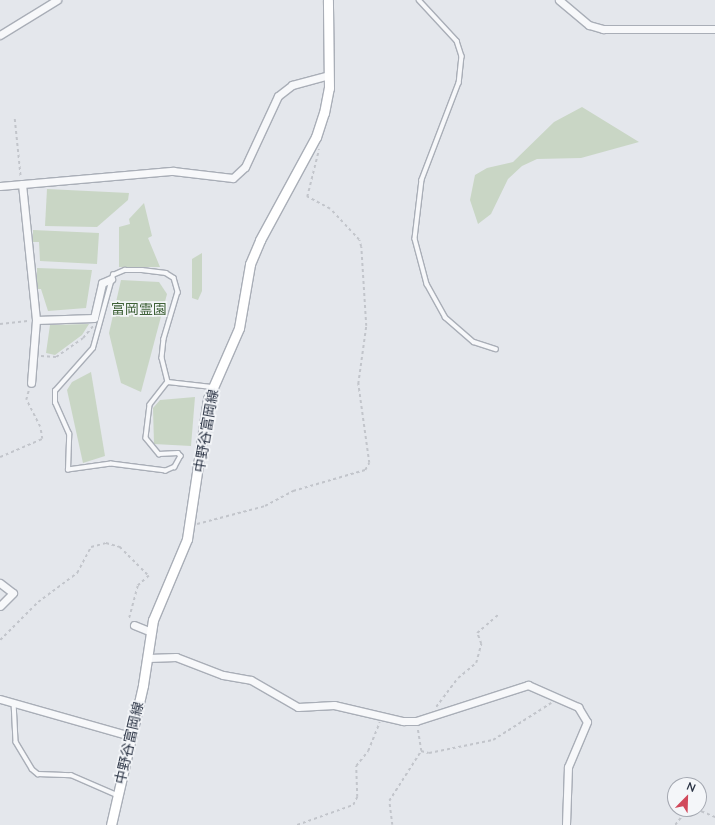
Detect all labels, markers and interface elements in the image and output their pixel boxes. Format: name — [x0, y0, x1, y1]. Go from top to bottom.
park label: 富岡霊園 — [111, 301, 167, 317]
street label: 中野谷富岡線 — [190, 388, 222, 474]
street label: 中野谷富岡線 — [111, 700, 147, 786]
north arrow — [667, 777, 707, 817]
text: N — [685, 779, 698, 794]

